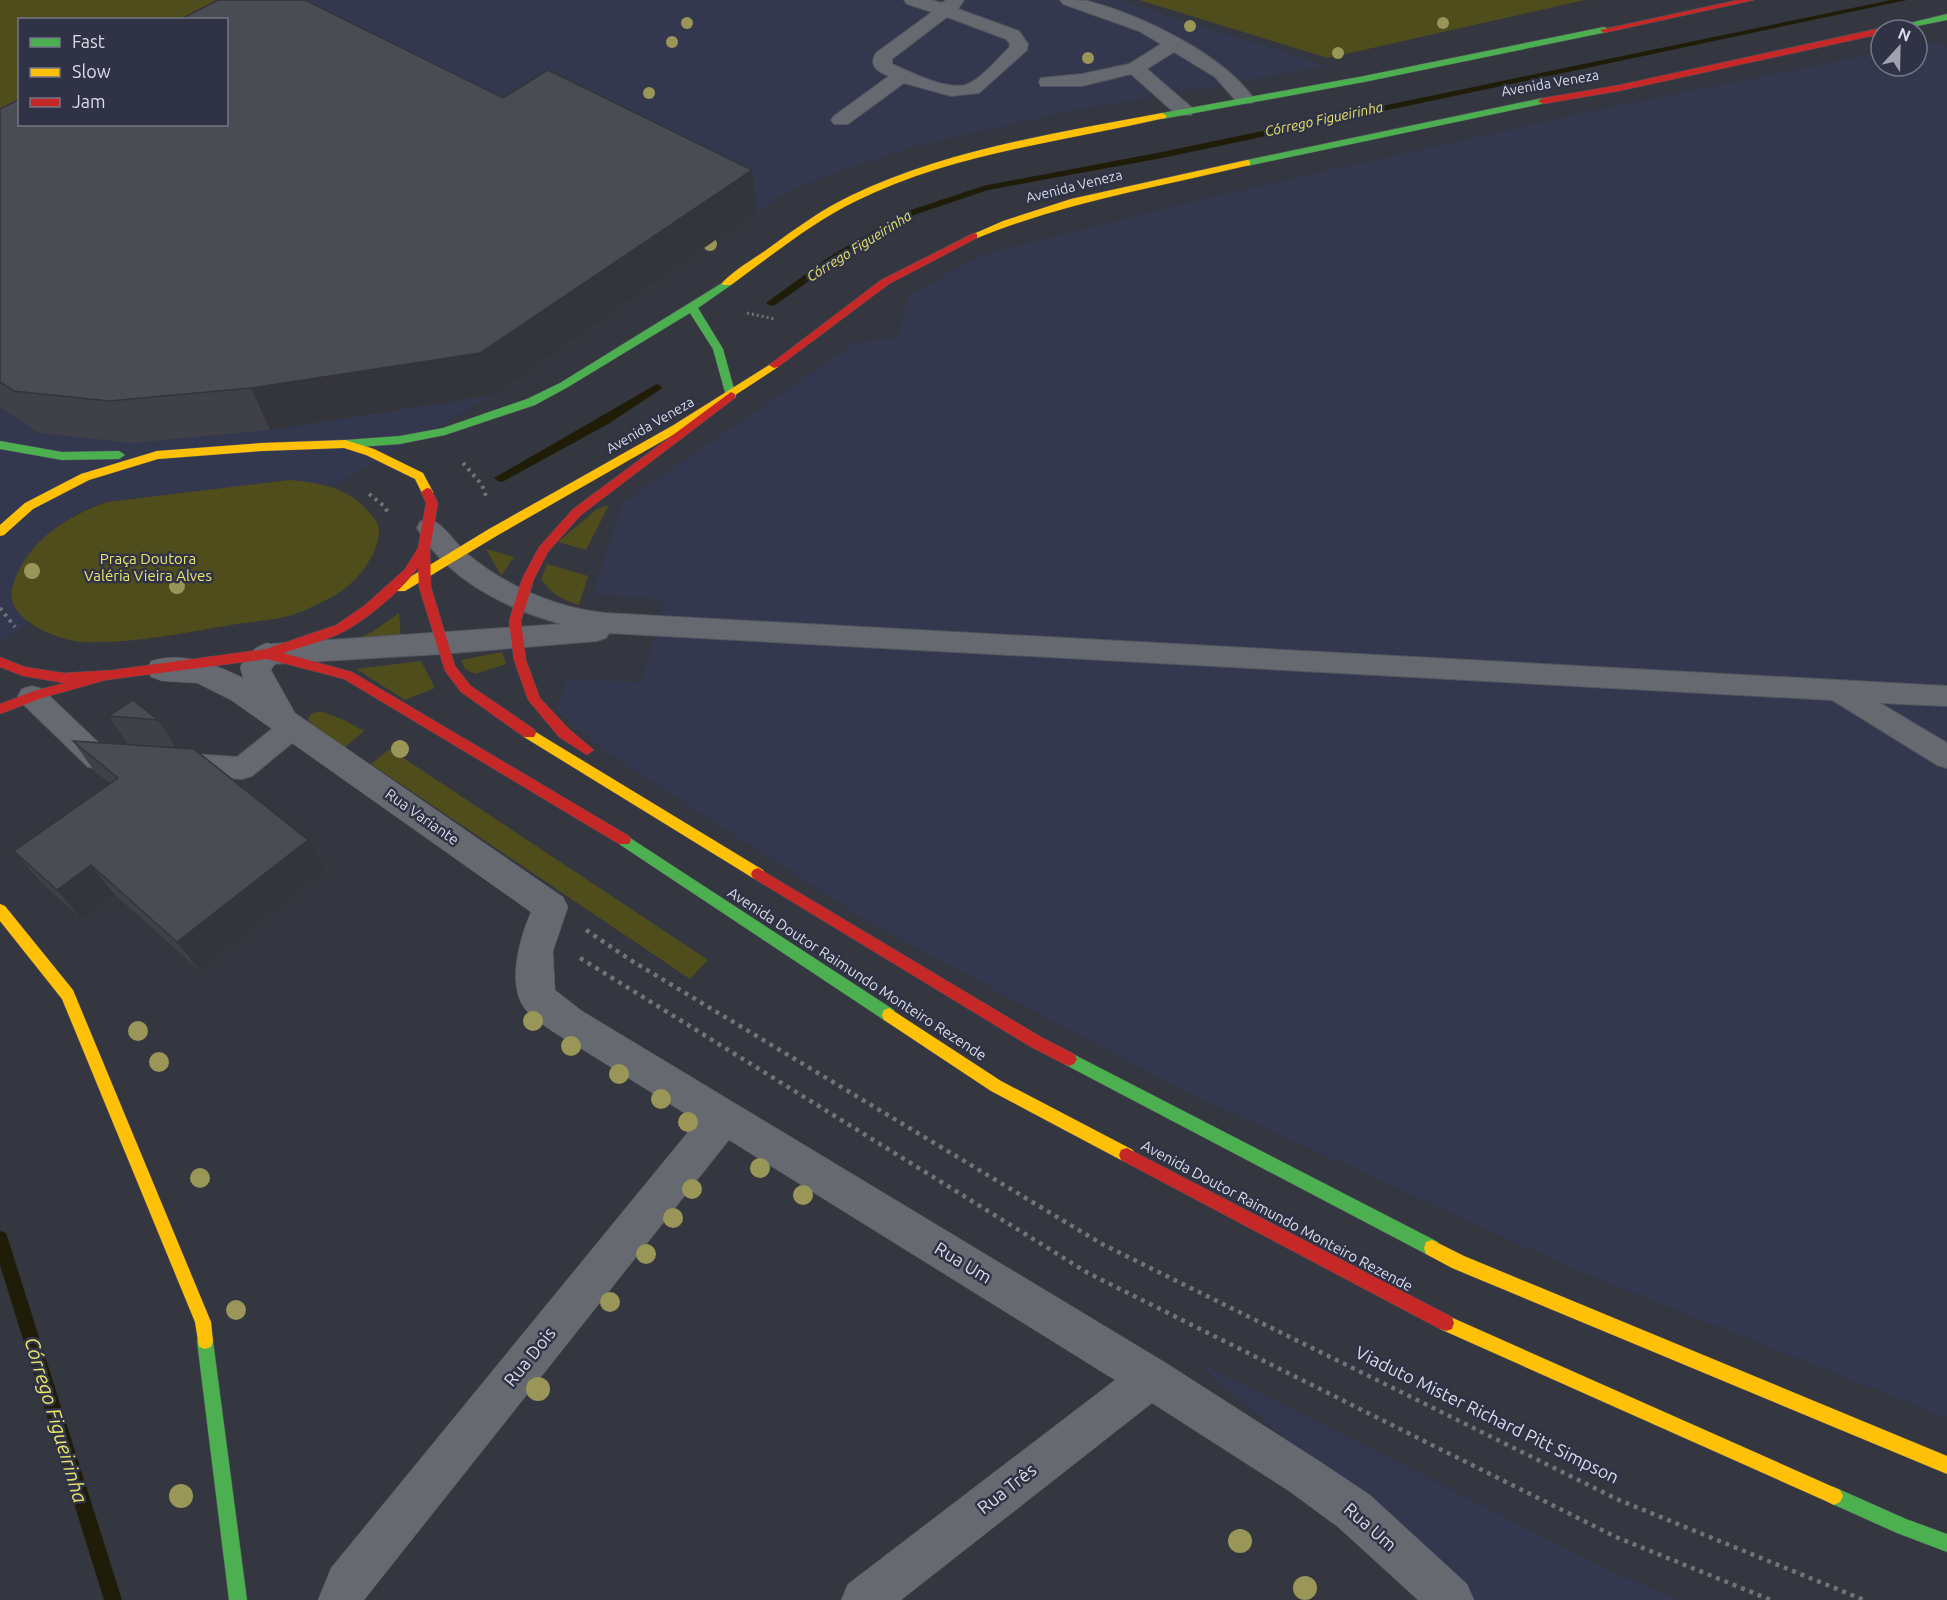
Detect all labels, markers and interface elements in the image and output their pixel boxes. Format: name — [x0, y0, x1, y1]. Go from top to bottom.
legend — [18, 18, 228, 126]
north arrow — [1869, 18, 1929, 78]
text: N — [1896, 24, 1914, 45]
text: Fast — [72, 31, 105, 51]
text: Slow — [72, 61, 111, 81]
street label: Avenida Veneza — [1500, 67, 1600, 99]
text: Jam — [72, 91, 106, 111]
water label: Córrego Figueirinha — [1263, 99, 1385, 139]
street label: Avenida Veneza — [1024, 166, 1124, 206]
water label: Córrego Figueirinha — [804, 207, 915, 285]
street label: Avenida Veneza — [603, 393, 697, 457]
park label: Praça Doutora Valéria Vieira Alves — [84, 550, 212, 584]
street label: Rua Variante — [382, 785, 462, 848]
street label: Avenida Doutor Raimundo Monteiro Rezende — [725, 883, 990, 1064]
street label: Avenida Doutor Raimundo Monteiro Rezende — [1139, 1136, 1416, 1295]
street label: Rua Um — [931, 1237, 996, 1287]
street label: Rua Dois — [499, 1323, 559, 1390]
water label: Córrego Figueirinha — [20, 1334, 93, 1506]
street label: Viaduto Mister Richard Pitt Simpson — [1352, 1341, 1622, 1487]
street label: Rua Três — [973, 1459, 1040, 1517]
street label: Rua Um — [1340, 1498, 1401, 1554]

